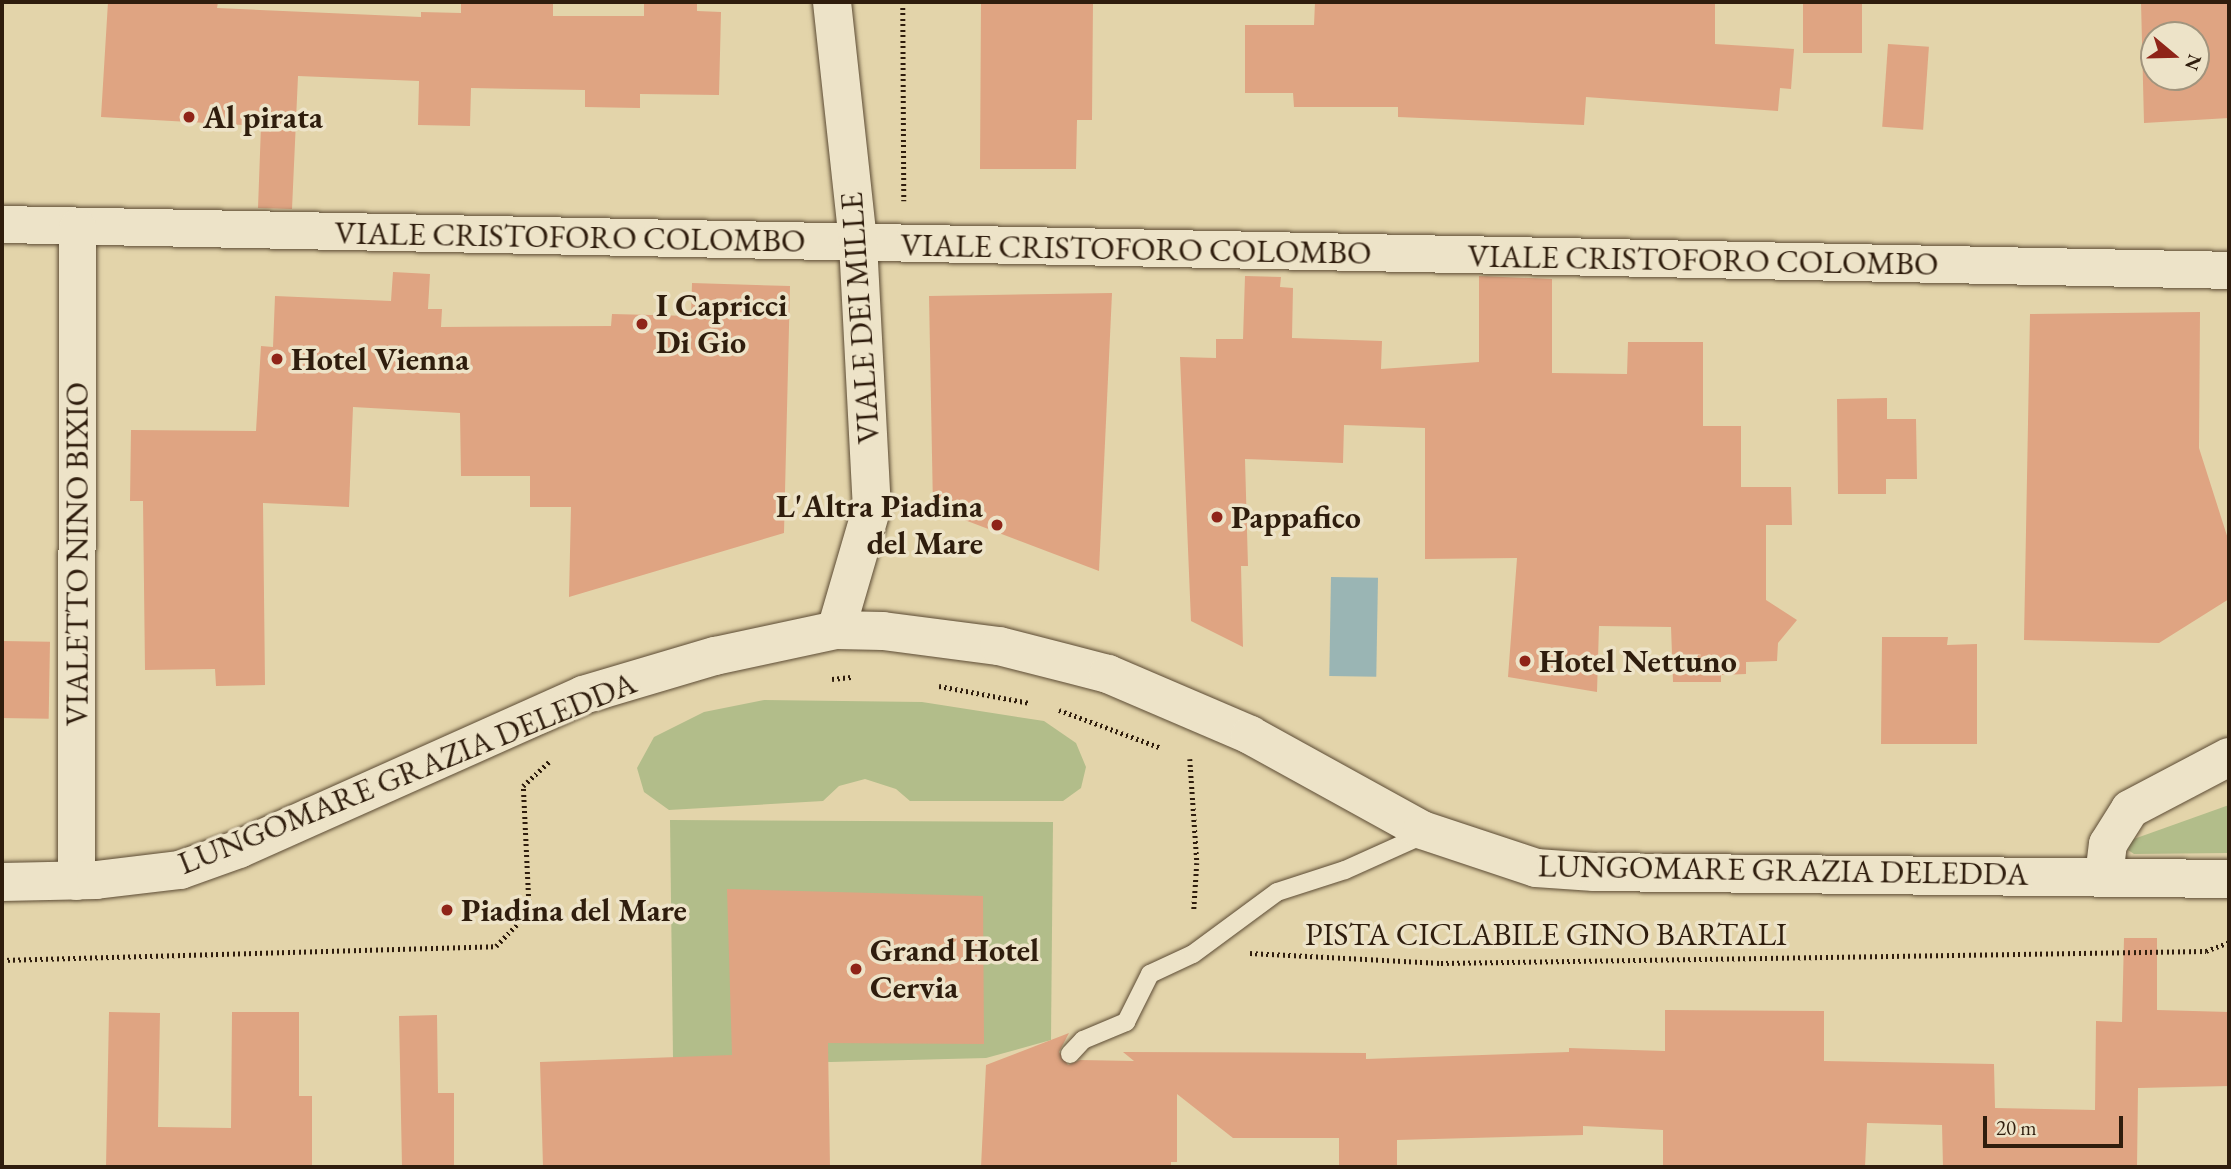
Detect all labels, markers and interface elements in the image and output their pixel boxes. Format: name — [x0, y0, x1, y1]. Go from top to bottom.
north arrow — [2140, 21, 2210, 91]
text: N — [2179, 51, 2208, 74]
place label: Al pirata — [203, 98, 323, 136]
marker: Al pirata — [181, 109, 197, 125]
street label: VIALE DEI MILLE — [832, 191, 888, 445]
street label: VIALE CRISTOFORO COLOMBO — [334, 214, 806, 260]
street label: VIALE CRISTOFORO COLOMBO — [900, 226, 1372, 272]
street label: VIALE CRISTOFORO COLOMBO — [1467, 237, 1939, 283]
place label: I Capricci Di Gio — [656, 287, 787, 362]
marker: I Capricci Di Gio — [634, 316, 650, 332]
place label: Hotel Vienna — [291, 340, 469, 378]
marker: Hotel Vienna — [269, 351, 285, 367]
street label: VIALETTO NINO BIXIO — [58, 382, 96, 726]
place label: L'Altra Piadina del Mare — [776, 488, 983, 563]
place label: Pappafico — [1231, 498, 1361, 536]
marker: Pappafico — [1209, 509, 1225, 525]
marker: L'Altra Piadina del Mare — [989, 517, 1005, 533]
place label: Hotel Nettuno — [1539, 642, 1737, 680]
marker: Hotel Nettuno — [1517, 653, 1533, 669]
street label: LUNGOMARE GRAZIA DELEDDA — [173, 663, 641, 883]
street label: LUNGOMARE GRAZIA DELEDDA — [1538, 847, 2028, 893]
place label: Piadina del Mare — [461, 891, 687, 929]
marker: Piadina del Mare — [439, 902, 455, 918]
street label: PISTA CICLABILE GINO BARTALI — [1305, 915, 1787, 953]
place label: Grand Hotel Cervia — [870, 932, 1039, 1007]
marker: Grand Hotel Cervia — [848, 961, 864, 977]
scale bar — [1986, 1102, 2126, 1146]
text: 20 m — [1996, 1114, 2037, 1141]

